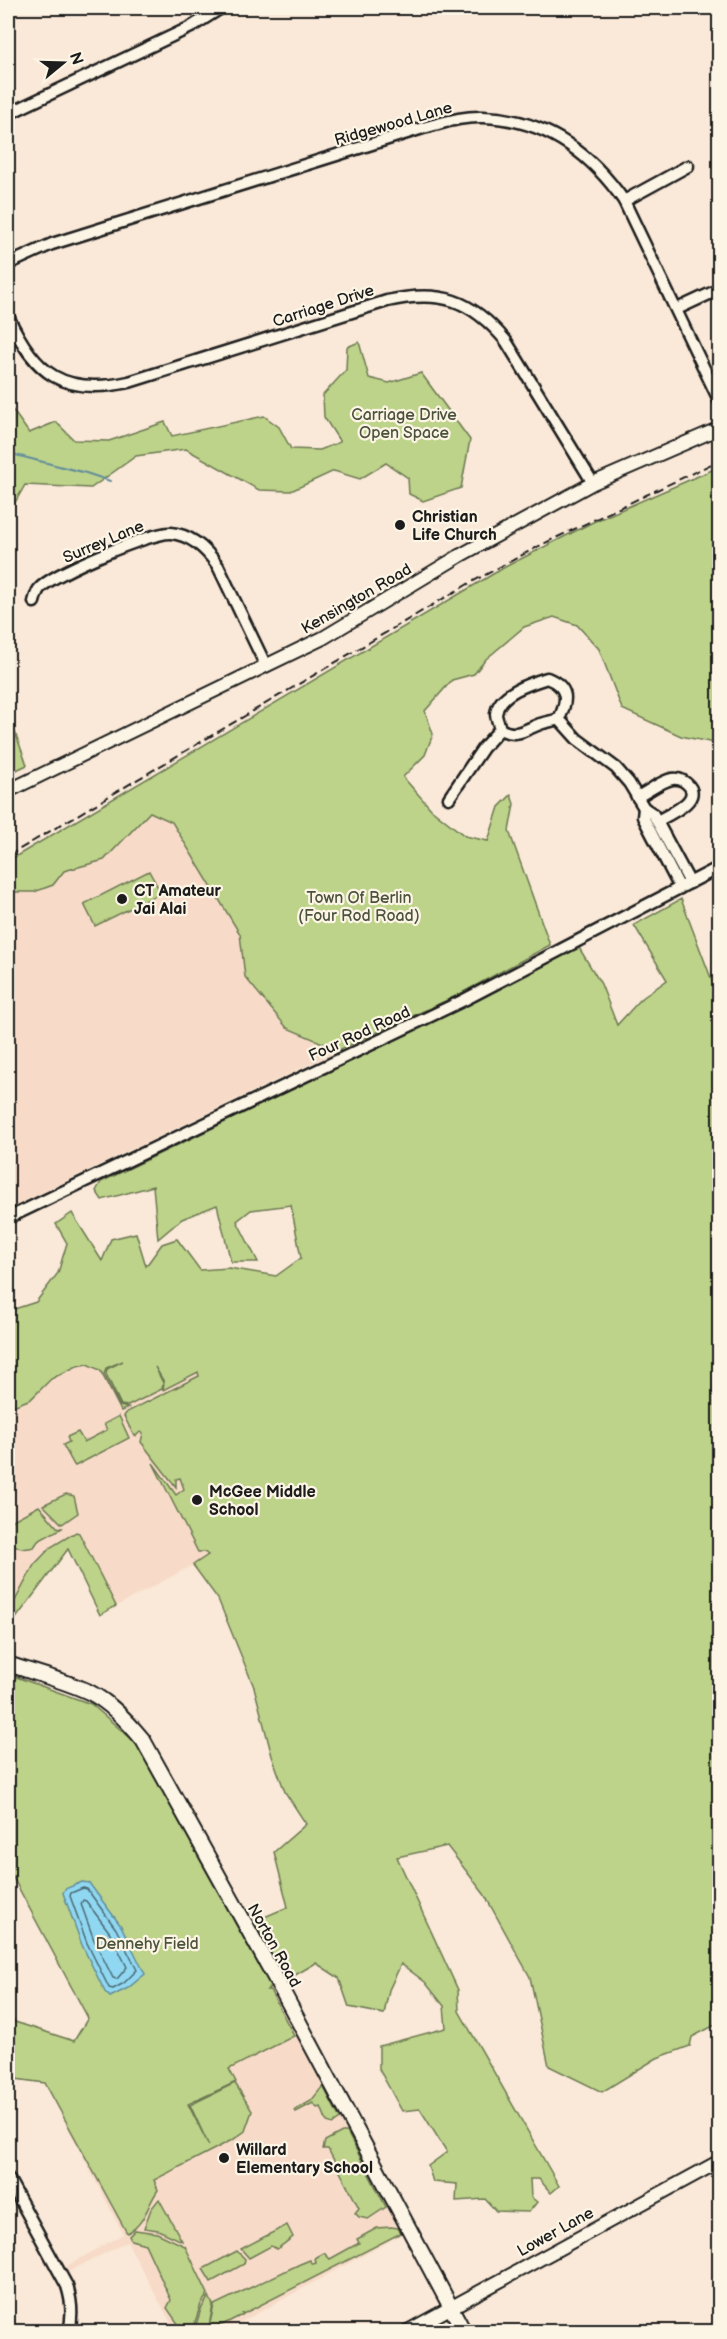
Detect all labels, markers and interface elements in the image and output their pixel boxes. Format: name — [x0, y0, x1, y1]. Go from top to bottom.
north arrow — [33, 33, 93, 93]
text: N — [65, 50, 87, 67]
street label: Ridgewood Lane — [332, 98, 455, 150]
street label: Carriage Drive — [270, 281, 377, 332]
park label: Carriage Drive Open Space — [351, 406, 457, 443]
place label: Christian Life Church — [412, 508, 497, 545]
street label: Surrey Lane — [60, 517, 147, 568]
marker: Christian Life Church — [393, 518, 407, 532]
street label: Kensington Road — [298, 560, 415, 639]
place label: CT Amateur Jai Alai — [134, 882, 221, 919]
park label: Town Of Berlin (Four Rod Road) — [298, 889, 420, 926]
marker: CT Amateur Jai Alai — [115, 892, 129, 906]
street label: Four Rod Road — [306, 1003, 413, 1066]
place label: McGee Middle School — [209, 1483, 316, 1520]
marker: McGee Middle School — [190, 1493, 204, 1507]
street label: Norton Road — [243, 1901, 304, 1991]
park label: Dennehy Field — [95, 1935, 199, 1954]
place label: Willard Elementary School — [236, 2141, 373, 2178]
marker: Willard Elementary School — [217, 2151, 231, 2165]
street label: Lower Lane — [514, 2203, 598, 2261]

